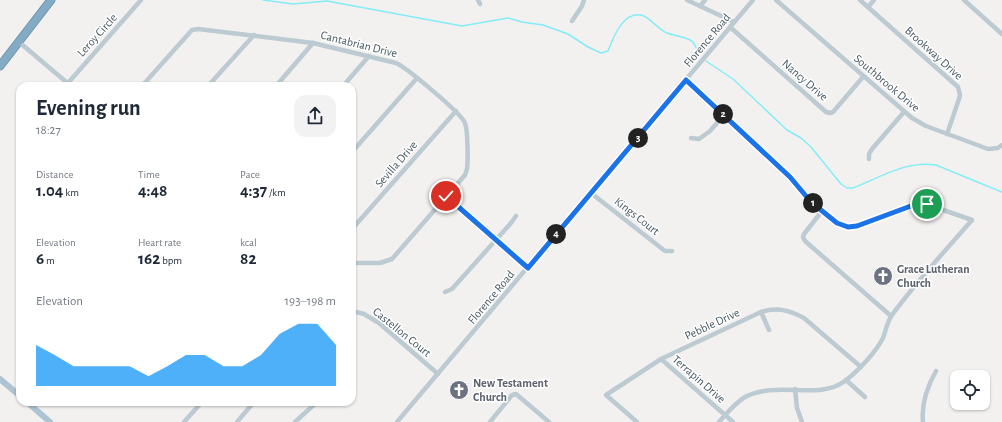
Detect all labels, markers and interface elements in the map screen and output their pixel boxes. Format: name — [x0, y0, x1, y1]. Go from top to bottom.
street label: Leroy Circle — [75, 11, 120, 59]
street label: Florence Road — [681, 11, 733, 69]
street label: Brookway Drive — [902, 24, 965, 83]
street label: Cantabrian Drive — [319, 29, 399, 59]
street label: Southbrook Drive — [852, 52, 922, 114]
street label: Nancy Drive — [779, 57, 830, 104]
button: share — [294, 95, 336, 137]
text: Evening run — [36, 97, 141, 119]
pin: 2 — [713, 104, 733, 124]
text: 2 — [720, 108, 726, 119]
text: 18:27 — [36, 124, 61, 137]
pin: 3 — [628, 128, 648, 148]
text: 3 — [636, 132, 640, 143]
street label: Sevilla Drive — [373, 138, 419, 190]
text: Distance — [36, 169, 73, 180]
text: Time — [138, 169, 160, 180]
text: Pace — [240, 169, 260, 180]
pin — [429, 179, 463, 213]
text: 1.04 — [36, 182, 63, 199]
text: 4:48 — [138, 182, 167, 199]
text: 4:37 — [240, 182, 267, 199]
icon: check — [435, 185, 457, 207]
text: km — [63, 187, 79, 198]
text: /km — [267, 187, 286, 198]
pin — [910, 187, 944, 221]
pin: 1 — [803, 193, 823, 213]
icon: arrive — [916, 193, 938, 215]
street label: Kings Court — [612, 195, 662, 237]
text: 1 — [811, 197, 815, 208]
pin: 4 — [546, 224, 566, 244]
text: 4 — [553, 228, 559, 239]
text: Elevation — [36, 237, 76, 248]
text: Heart rate — [138, 237, 181, 248]
text: kcal — [240, 237, 257, 248]
text: 6 — [36, 250, 44, 267]
text: 162 — [138, 250, 160, 267]
text: 82 — [240, 250, 256, 267]
text: m — [44, 255, 55, 266]
text: bpm — [160, 255, 182, 266]
place label: Grace Lutheran Church — [897, 263, 970, 289]
church icon: Grace Lutheran Church — [872, 265, 894, 287]
street label: Florence Road — [465, 268, 517, 326]
text: Elevation — [36, 295, 83, 308]
text: 193–198 m — [285, 295, 336, 308]
street label: Castellon Court — [371, 305, 433, 359]
street label: Pebble Drive — [683, 306, 741, 342]
street label: Terrapin Drive — [670, 353, 728, 405]
map controls — [950, 370, 990, 410]
button: locate — [950, 370, 990, 410]
place label: New Testament Church — [473, 377, 548, 403]
church icon: New Testament Church — [448, 379, 470, 401]

